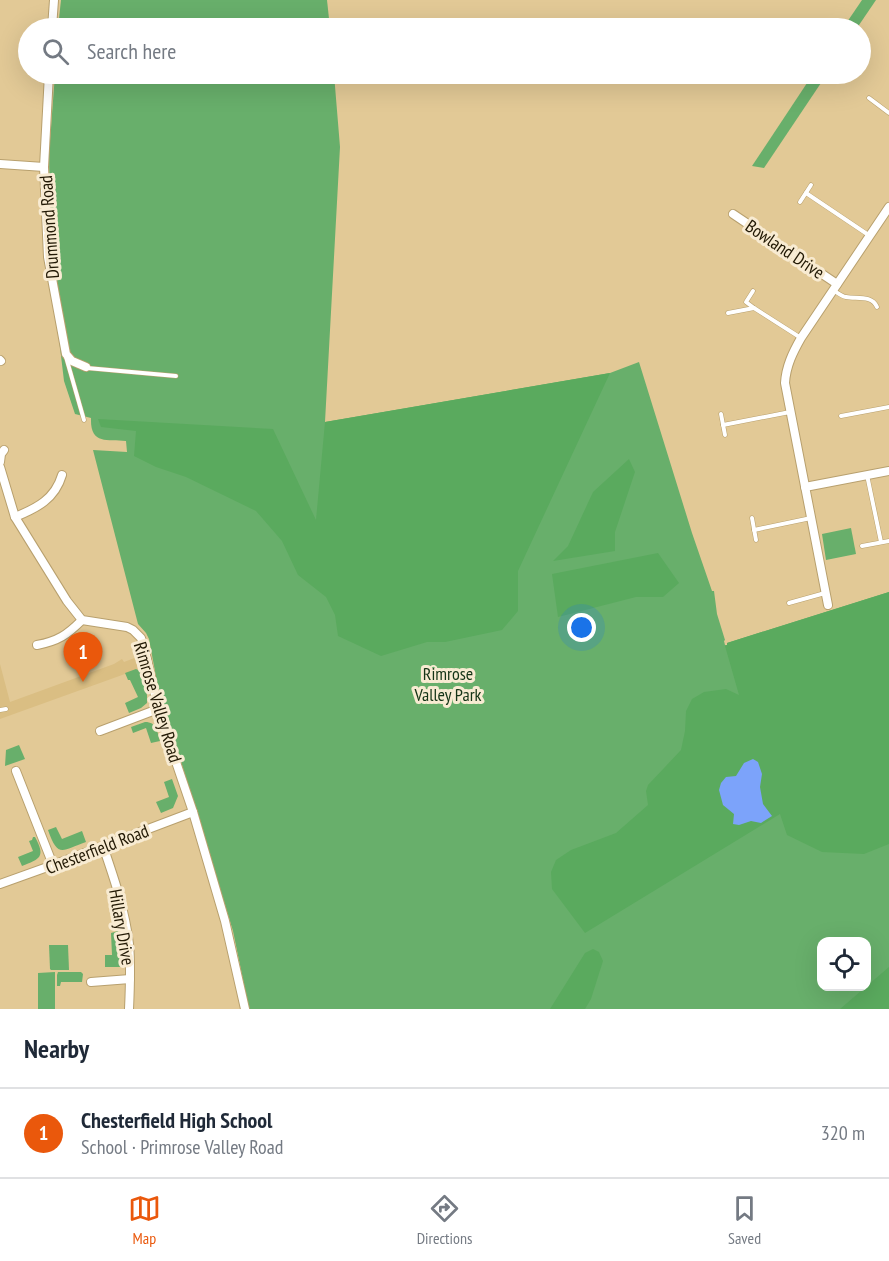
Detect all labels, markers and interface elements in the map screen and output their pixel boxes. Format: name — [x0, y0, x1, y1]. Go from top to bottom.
search box — [18, 18, 871, 84]
icon: search — [39, 35, 72, 68]
text: Search here — [87, 37, 176, 65]
street label: Drummond Road — [34, 175, 64, 279]
street label: Bowland Drive — [741, 214, 829, 284]
your location — [567, 613, 596, 642]
pin: 1 — [64, 632, 103, 682]
street label: Rimrose Valley Road — [129, 639, 187, 765]
park label: Rimrose Valley Park — [413, 662, 482, 706]
street label: Chesterfield Road — [42, 819, 152, 879]
street label: Hillary Drive — [104, 887, 140, 967]
map controls — [817, 937, 871, 991]
button: locate — [817, 937, 871, 991]
text: Nearby — [24, 1032, 89, 1065]
text: Chesterfield High School — [81, 1106, 272, 1134]
text: 1 — [39, 1120, 48, 1146]
text: 320 m — [821, 1120, 865, 1146]
text: School · Primrose Valley Road — [81, 1134, 283, 1160]
tab: Map — [128, 1192, 161, 1248]
tab: Directions — [417, 1192, 472, 1248]
tab: Saved — [728, 1192, 761, 1248]

